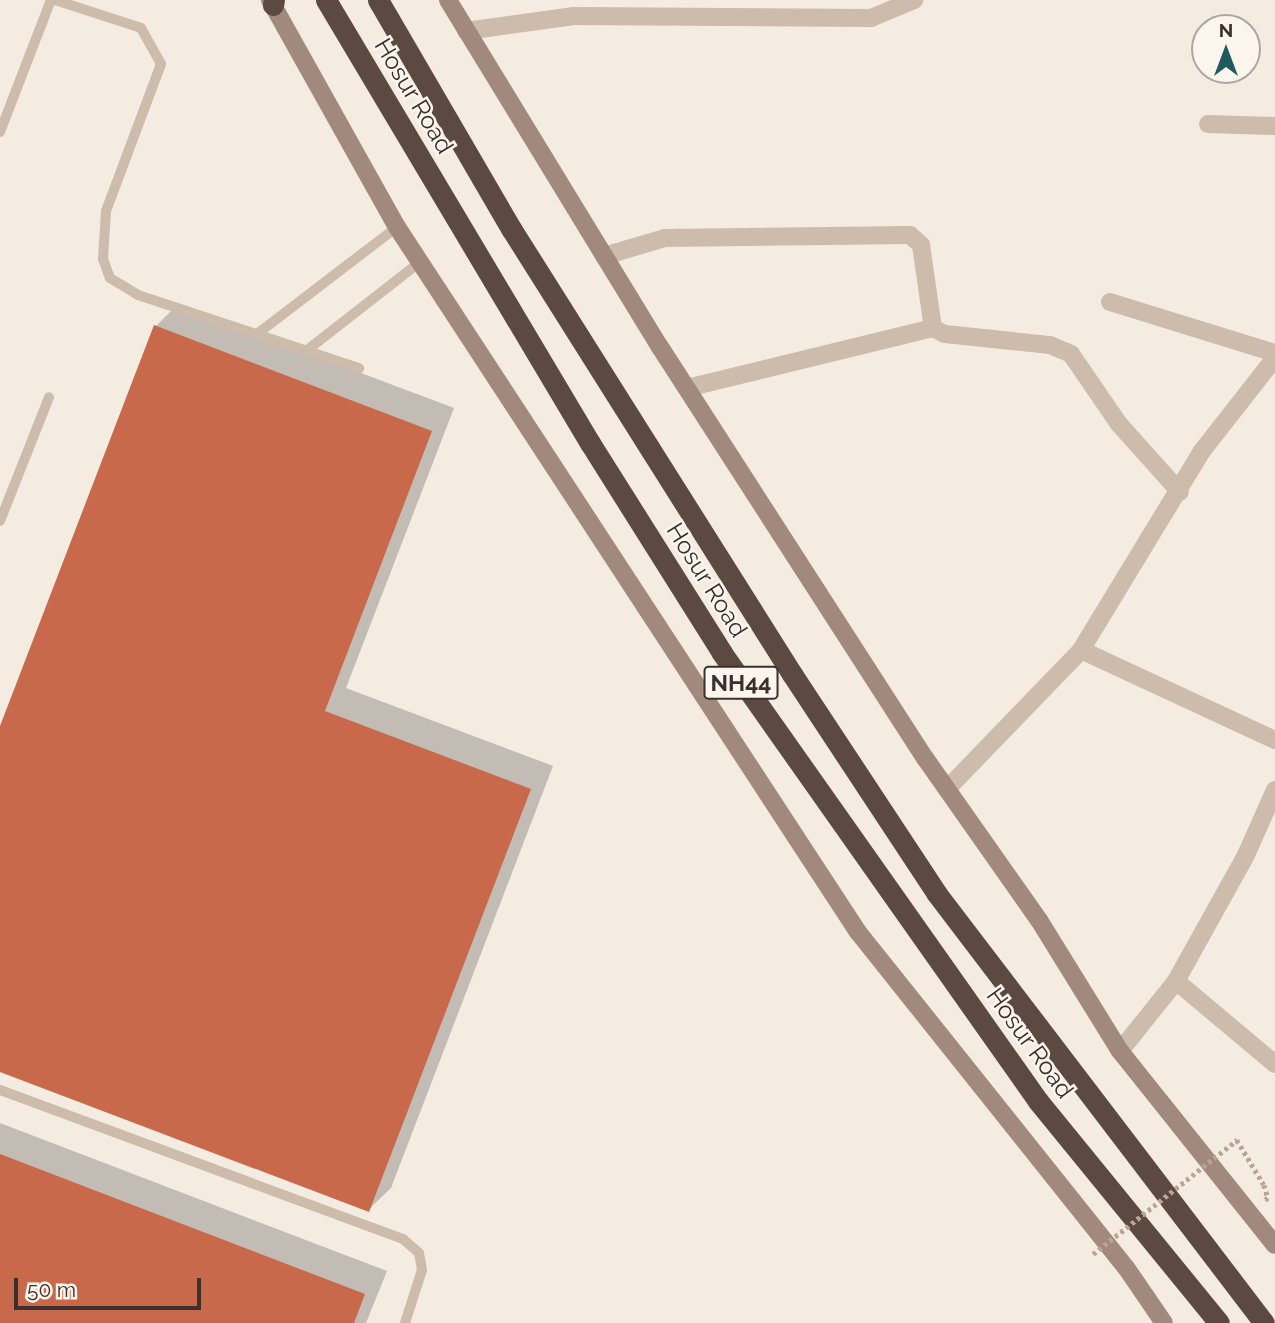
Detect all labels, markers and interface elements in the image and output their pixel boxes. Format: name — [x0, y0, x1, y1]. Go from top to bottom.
north arrow — [1191, 14, 1261, 84]
text: N — [1219, 19, 1233, 41]
street label: Hosur Road — [368, 33, 460, 159]
street label: Hosur Road — [660, 517, 754, 643]
road number: NH44 — [702, 664, 780, 702]
street label: Hosur Road — [980, 982, 1080, 1104]
scale bar — [18, 1264, 205, 1308]
text: 50 m — [27, 1277, 76, 1302]

